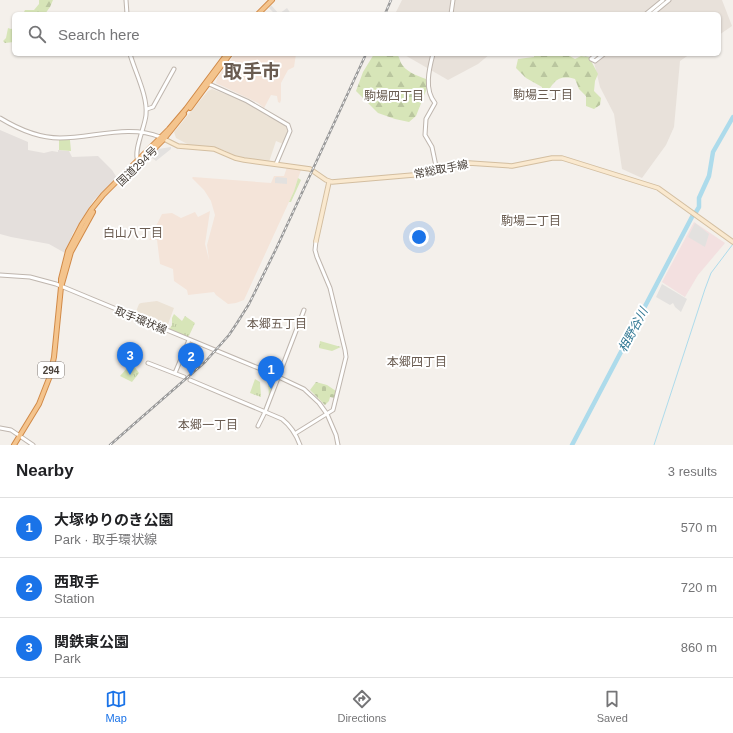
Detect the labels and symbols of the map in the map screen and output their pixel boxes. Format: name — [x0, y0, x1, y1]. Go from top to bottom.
district label: 取手市 — [223, 61, 281, 82]
district label: 駒場三丁目 — [513, 88, 573, 102]
district label: 駒場四丁目 — [364, 89, 424, 103]
street label: 国道294号 — [114, 144, 160, 188]
street label: 常総取手線 — [413, 158, 469, 180]
district label: 駒場二丁目 — [501, 214, 561, 228]
district label: 白山八丁目 — [103, 226, 163, 240]
your location — [409, 227, 429, 247]
street label: 取手環状線 — [113, 304, 169, 336]
water label: 相野谷川 — [616, 304, 651, 354]
district label: 本郷五丁目 — [247, 317, 307, 331]
pin: 3 — [117, 342, 143, 375]
pin: 2 — [178, 343, 204, 376]
district label: 本郷四丁目 — [387, 355, 447, 369]
pin: 1 — [258, 356, 284, 389]
road number: 294 — [38, 362, 64, 378]
district label: 本郷一丁目 — [178, 418, 238, 432]

